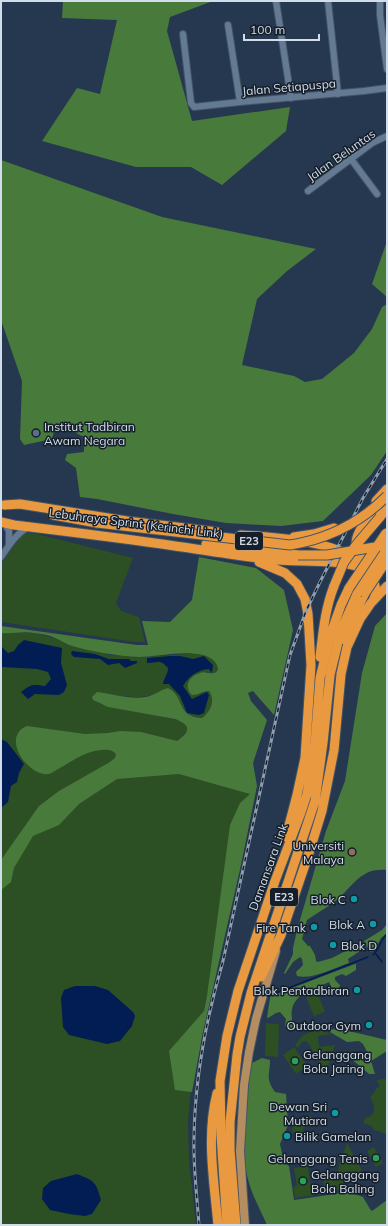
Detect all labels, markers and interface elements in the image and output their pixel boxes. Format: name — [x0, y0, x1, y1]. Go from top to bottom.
scale bar — [244, 16, 319, 42]
text: 100 m — [250, 22, 285, 37]
street label: Jalan Setiapuspa — [241, 75, 337, 99]
street label: Jalan Beluntas — [304, 126, 378, 184]
place label: Institut Tadbiran Awam Negara — [44, 419, 135, 448]
marker: Institut Tadbiran Awam Negara — [31, 428, 41, 438]
street label: Lebuhraya Sprint (Kerinchi Link) — [48, 505, 224, 541]
road number: E23 — [235, 532, 263, 550]
street label: Damansara Link — [245, 821, 291, 912]
place label: Universiti Malaya — [292, 838, 344, 867]
marker: Universiti Malaya — [347, 847, 357, 857]
road number: E23 — [270, 888, 298, 906]
place label: Blok C — [311, 892, 346, 907]
marker: Blok C — [349, 894, 359, 904]
place label: Blok A — [329, 917, 365, 932]
marker: Blok A — [368, 919, 378, 929]
place label: Fire Tank — [256, 920, 307, 935]
marker: Fire Tank — [309, 922, 319, 932]
place label: Blok D — [341, 938, 377, 953]
marker: Blok D — [328, 940, 338, 950]
place label: Blok Pentadbiran — [254, 983, 349, 998]
marker: Blok Pentadbiran — [352, 985, 362, 995]
place label: Outdoor Gym — [287, 1018, 361, 1033]
marker: Outdoor Gym — [364, 1020, 374, 1030]
place label: Gelanggang Bola Jaring — [303, 1047, 371, 1076]
marker: Gelanggang Bola Jaring — [290, 1056, 300, 1066]
place label: Dewan Sri Mutiara — [269, 1099, 327, 1128]
marker: Dewan Sri Mutiara — [330, 1108, 340, 1118]
place label: Bilik Gamelan — [295, 1129, 371, 1144]
marker: Bilik Gamelan — [282, 1131, 292, 1141]
place label: Gelanggang Tenis — [268, 1151, 368, 1166]
marker: Gelanggang Tenis — [371, 1153, 381, 1163]
place label: Gelanggang Bola Baling — [311, 1167, 379, 1196]
marker: Gelanggang Bola Baling — [298, 1176, 308, 1186]

